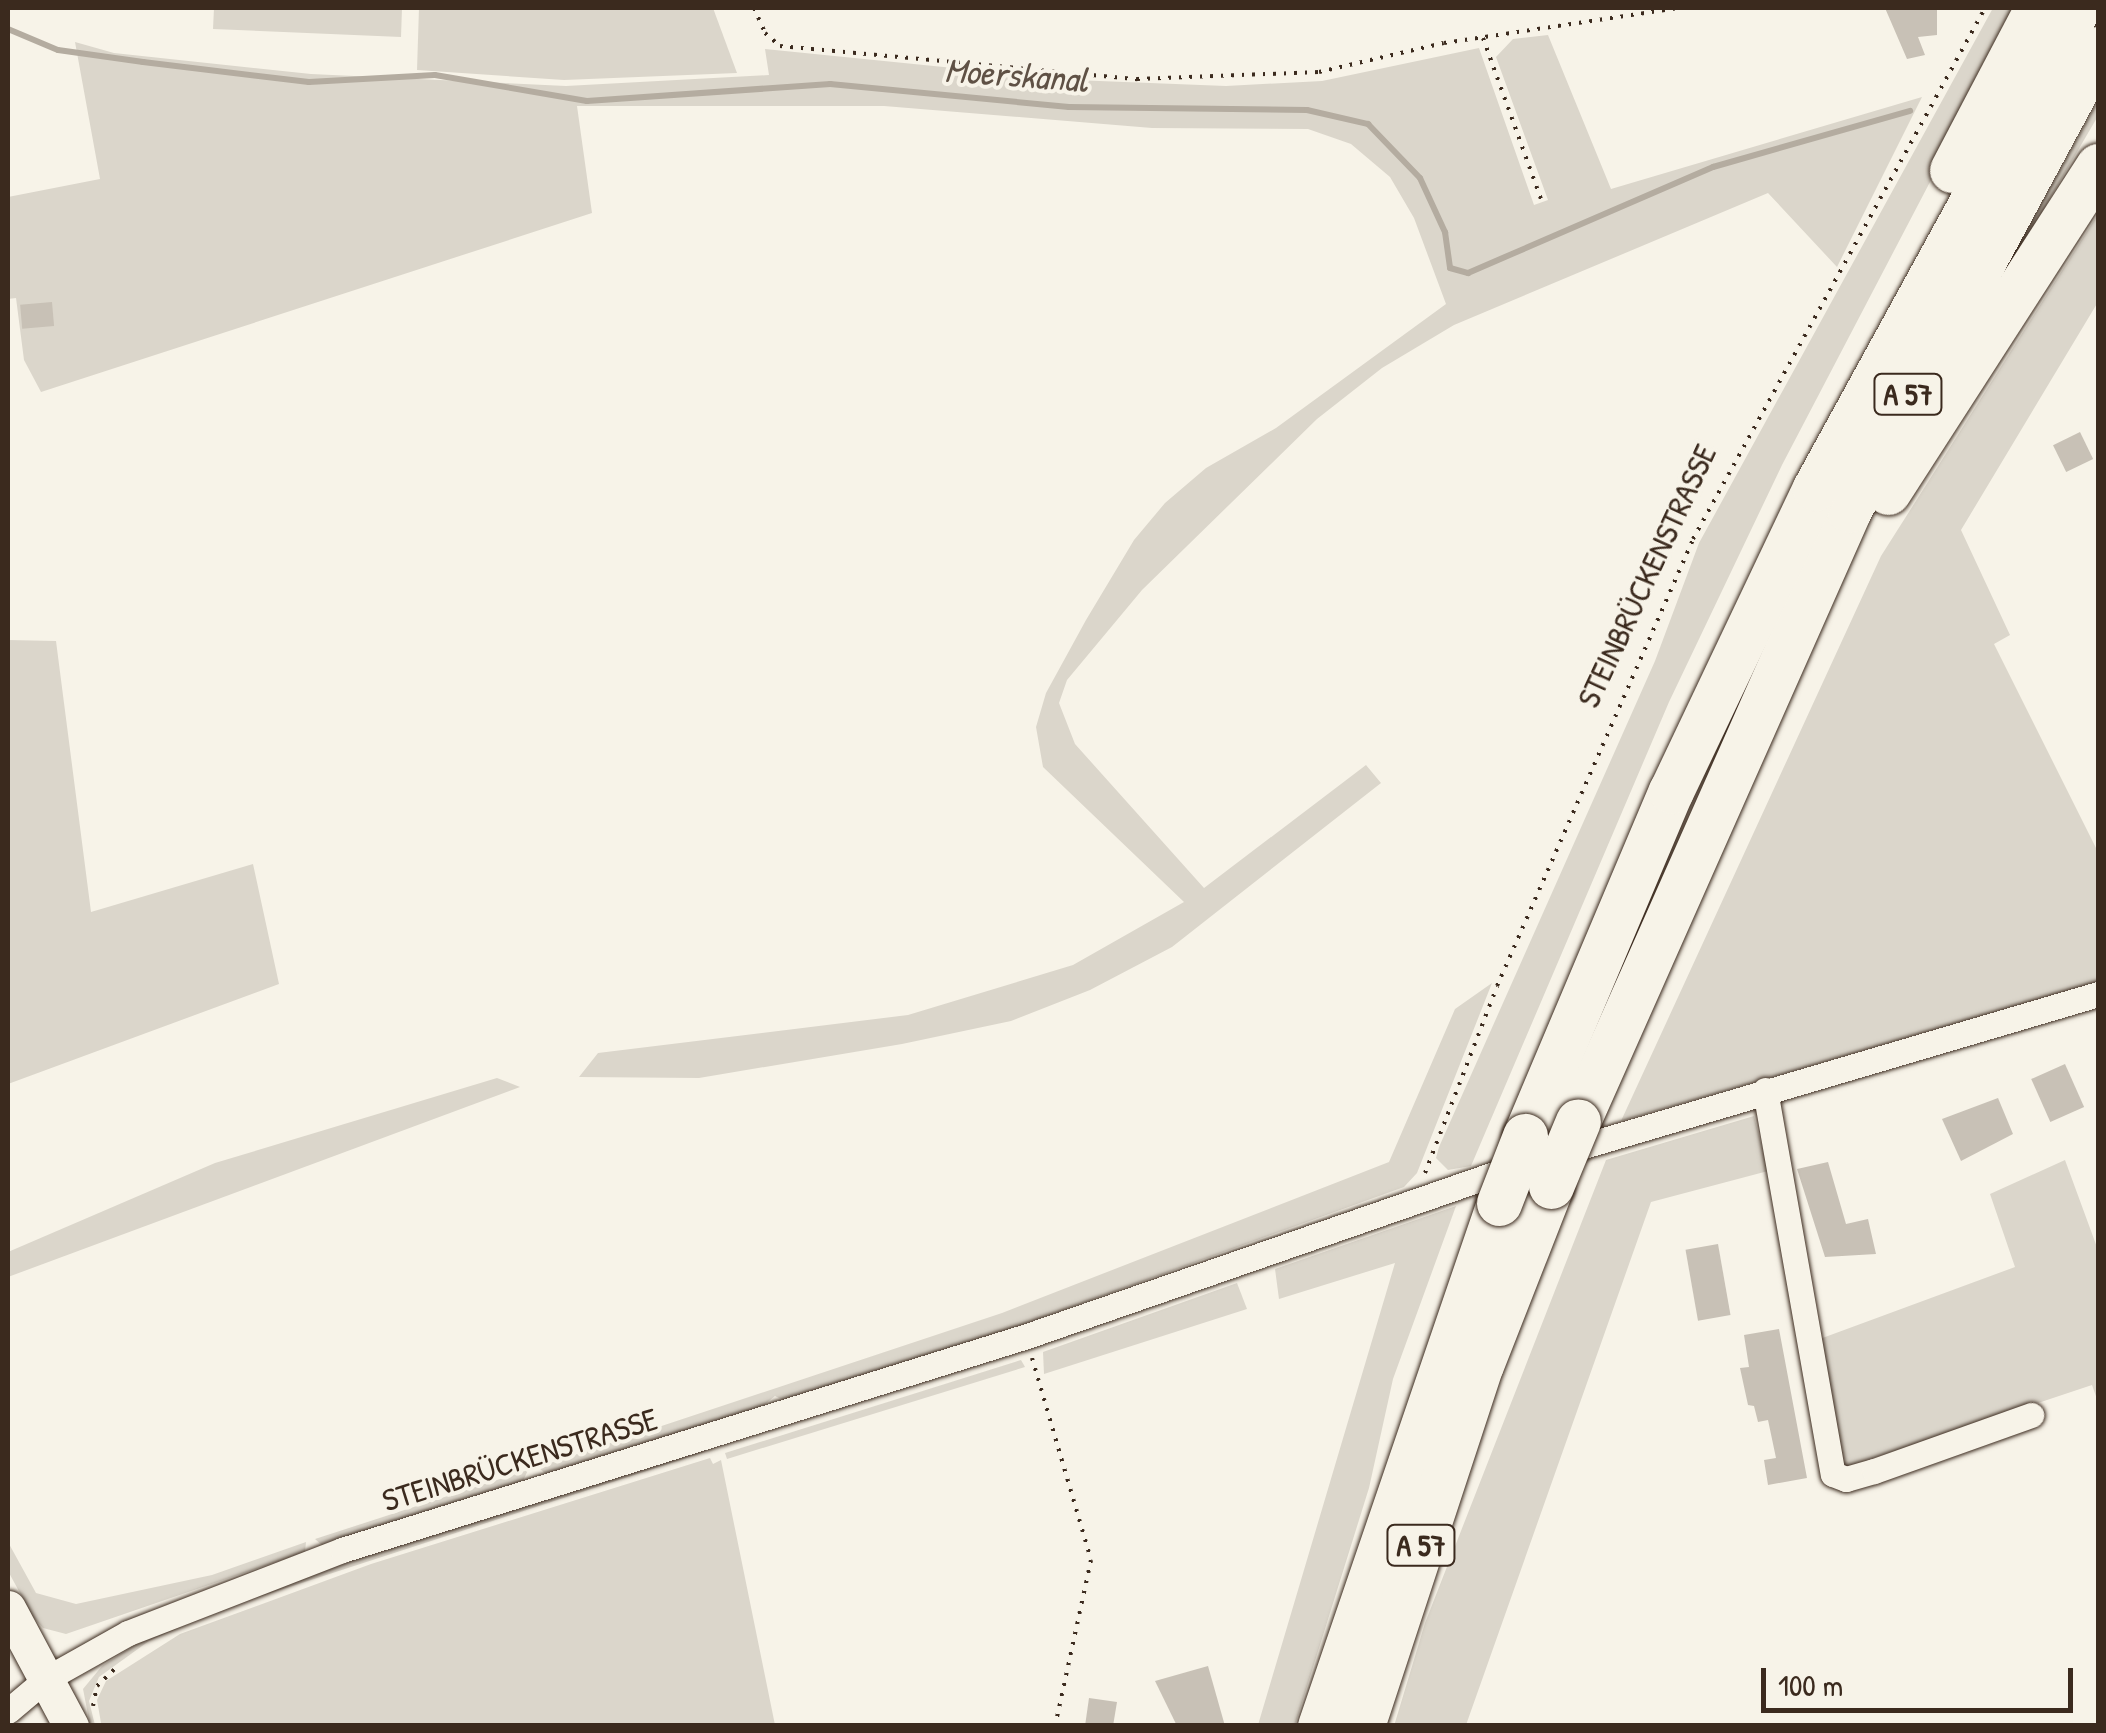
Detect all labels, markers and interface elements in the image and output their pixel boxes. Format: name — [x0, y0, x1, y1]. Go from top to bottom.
water label: Moerskanal — [943, 49, 1089, 101]
road number: A 57 — [1873, 369, 1943, 419]
street label: STEINBRÜCKENSTRASSE — [1569, 439, 1725, 713]
street label: STEINBRÜCKENSTRASSE — [378, 1400, 662, 1520]
road number: A 57 — [1386, 1520, 1456, 1570]
scale bar — [1766, 1648, 2078, 1710]
text: 100 m — [1778, 1665, 1843, 1705]

